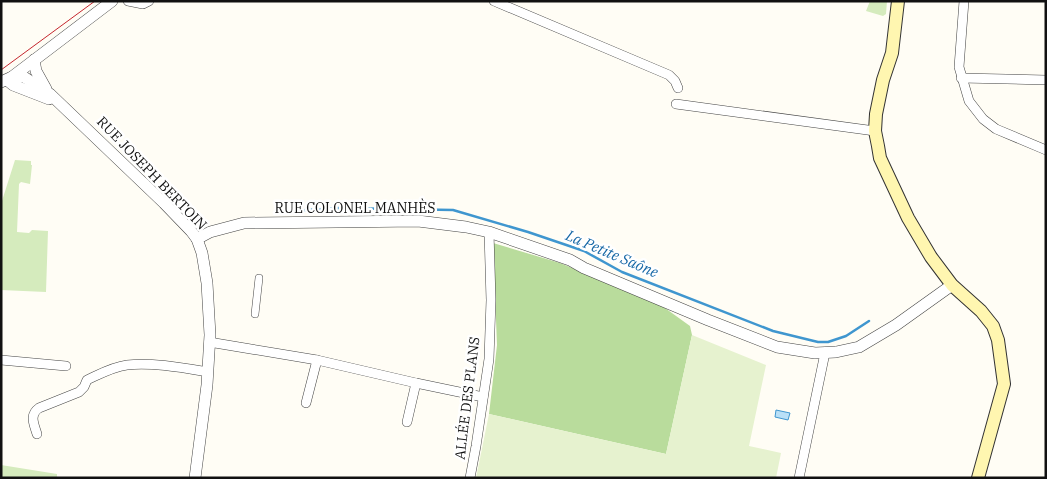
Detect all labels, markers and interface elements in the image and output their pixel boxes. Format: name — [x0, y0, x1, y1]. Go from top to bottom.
street label: RUE JOSEPH BERTOIN — [93, 113, 211, 233]
street label: RUE COLONEL MANHÈS — [274, 198, 436, 217]
water label: La Petite Saône — [562, 225, 662, 282]
street label: ALLÉE DES PLANS — [450, 335, 483, 460]

